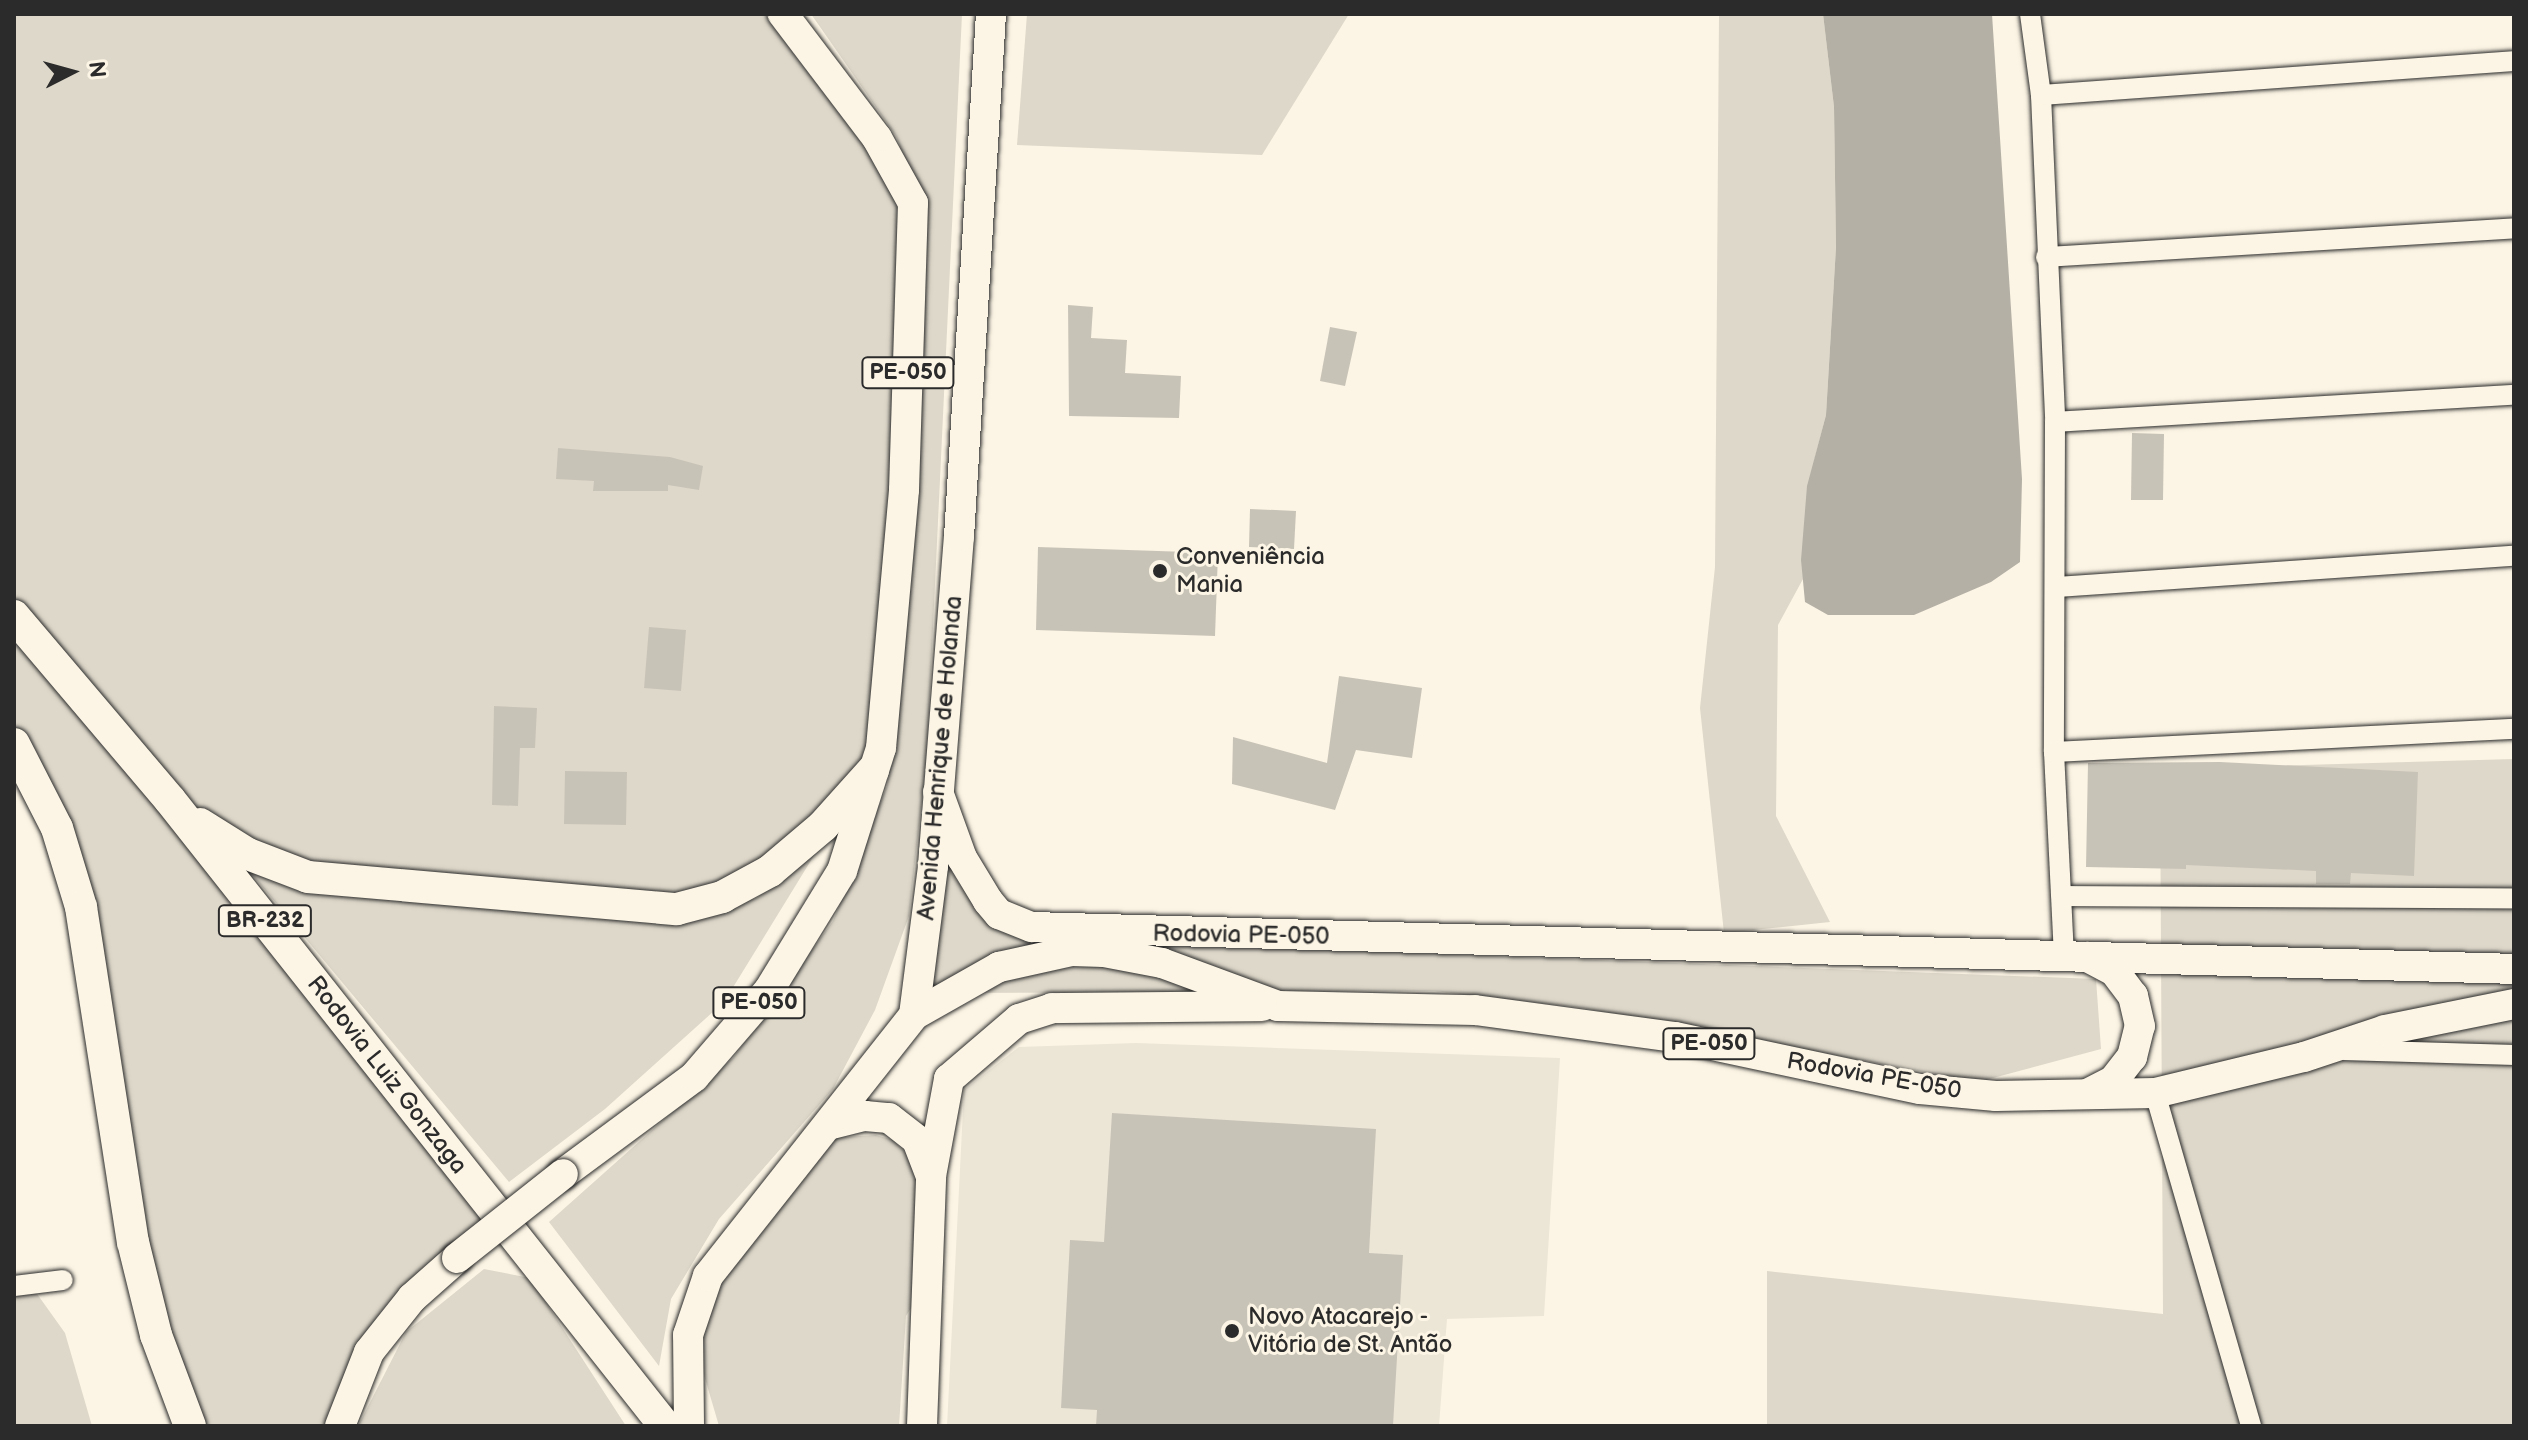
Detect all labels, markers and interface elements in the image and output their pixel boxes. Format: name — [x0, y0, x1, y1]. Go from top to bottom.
north arrow — [32, 32, 112, 112]
text: N — [82, 60, 111, 79]
road number: PE-050 — [860, 355, 956, 391]
place label: Conveniência Mania — [1176, 543, 1325, 599]
marker: Conveniência Mania — [1151, 562, 1169, 580]
street label: Avenida Henrique de Holanda — [911, 595, 969, 921]
road number: BR-232 — [217, 903, 313, 939]
street label: Rodovia PE-050 — [1152, 919, 1330, 951]
street label: Rodovia Luiz Gonzaga — [301, 970, 473, 1180]
road number: PE-050 — [711, 985, 807, 1021]
road number: PE-050 — [1661, 1026, 1757, 1062]
street label: Rodovia PE-050 — [1784, 1046, 1964, 1106]
place label: Novo Atacarejo - Vitória de St. Antão — [1248, 1303, 1453, 1359]
marker: Novo Atacarejo - Vitória de St. Antão — [1223, 1322, 1241, 1340]

